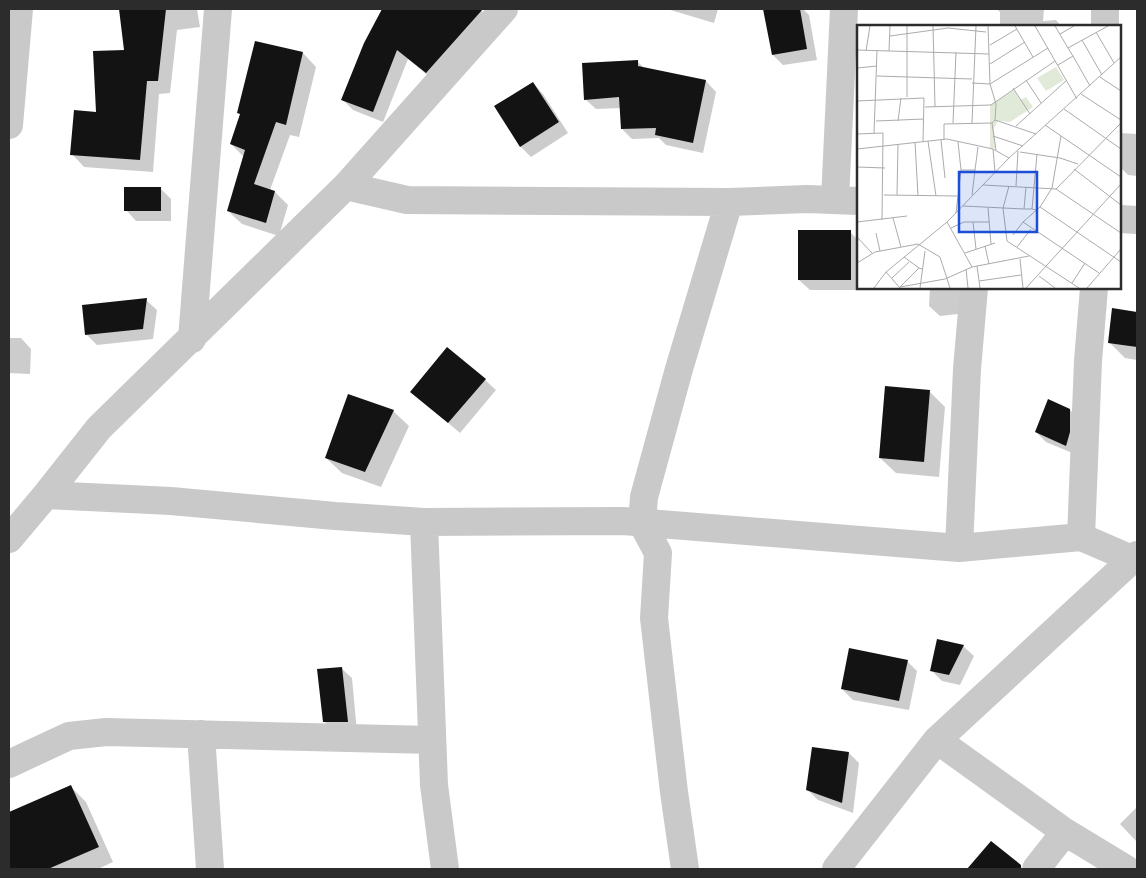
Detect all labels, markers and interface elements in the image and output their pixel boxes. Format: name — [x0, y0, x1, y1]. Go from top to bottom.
inset map — [857, 25, 1121, 289]

